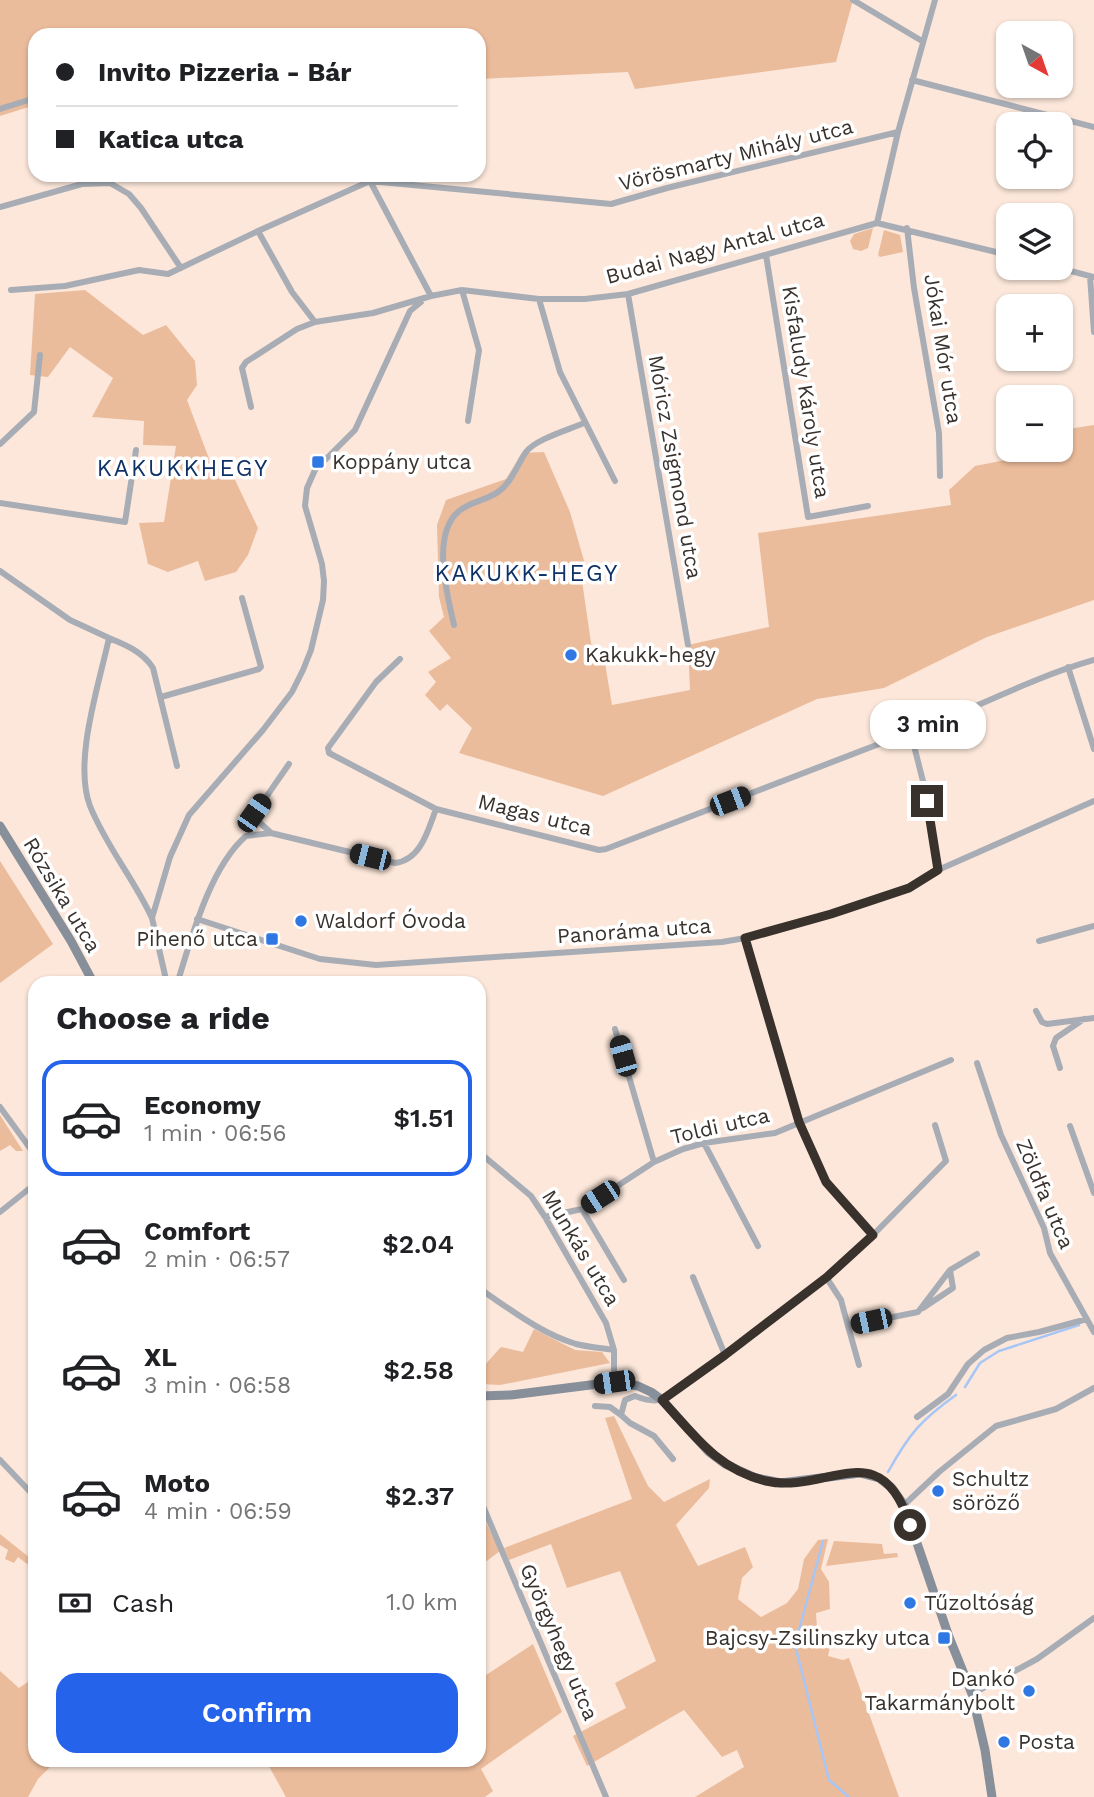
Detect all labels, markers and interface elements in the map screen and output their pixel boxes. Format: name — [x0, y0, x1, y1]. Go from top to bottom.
north arrow — [996, 21, 1073, 98]
map controls — [996, 21, 1073, 462]
text: Invito Pizzeria - Bár — [98, 57, 351, 87]
button: locate — [996, 112, 1073, 189]
street label: Vörösmarty Mihály utca — [616, 113, 856, 196]
text: Katica utca — [98, 124, 244, 154]
button: layers — [996, 203, 1073, 280]
street label: Budai Nagy Antal utca — [603, 206, 827, 289]
street label: Jókai Mór utca — [919, 272, 968, 426]
street label: Kisfaludy Károly utca — [777, 284, 836, 500]
button: + — [996, 294, 1073, 371]
street label: Móricz Zsigmond utca — [643, 353, 708, 581]
button: − — [996, 385, 1073, 462]
place label: Koppány utca — [332, 449, 471, 474]
marker: Koppány utca — [310, 454, 326, 470]
district label: KAKUKKHEGY — [97, 455, 269, 482]
district label: KAKUKK-HEGY — [435, 560, 619, 587]
place label: Kakukk-hegy — [585, 642, 716, 667]
marker: Kakukk-hegy — [563, 647, 579, 663]
callout: 3 min — [869, 700, 985, 748]
text: 3 min — [896, 711, 960, 738]
car — [707, 784, 754, 818]
route end — [911, 785, 943, 817]
street label: Magas utca — [476, 788, 595, 841]
car — [234, 790, 275, 836]
street label: Rózsika utca — [18, 833, 107, 957]
car — [348, 842, 393, 872]
place label: Waldorf Óvoda — [315, 908, 466, 933]
marker: Waldorf Óvoda — [293, 913, 309, 929]
street label: Panoráma utca — [556, 913, 712, 948]
place label: Pihenő utca — [136, 926, 258, 951]
marker: Pihenő utca — [264, 931, 280, 947]
text: Choose a ride — [56, 999, 270, 1037]
car — [608, 1033, 639, 1079]
icon: car — [60, 1087, 123, 1150]
text: Economy — [144, 1090, 261, 1120]
street label: Toldi utca — [668, 1102, 772, 1149]
text: $1.51 — [393, 1103, 454, 1133]
text: 1 min · 06:56 — [144, 1120, 286, 1147]
street label: Zöldfa utca — [1011, 1135, 1080, 1252]
car — [577, 1177, 624, 1217]
street label: Munkás utca — [537, 1185, 626, 1310]
icon: car — [60, 1213, 123, 1276]
text: Comfort — [144, 1216, 250, 1246]
text: $2.04 — [382, 1229, 454, 1259]
text: 2 min · 06:57 — [144, 1246, 290, 1273]
car — [849, 1306, 894, 1336]
icon: car — [60, 1339, 123, 1402]
text: XL — [144, 1342, 177, 1372]
text: $2.58 — [384, 1355, 454, 1385]
car — [592, 1369, 637, 1395]
text: 3 min · 06:58 — [144, 1372, 291, 1399]
icon: car — [60, 1465, 123, 1528]
place label: Schultz söröző — [952, 1466, 1029, 1515]
text: Moto — [144, 1468, 210, 1498]
text: $2.37 — [385, 1481, 454, 1511]
marker: Schultz söröző — [930, 1483, 946, 1499]
text: 4 min · 06:59 — [144, 1498, 292, 1525]
route start — [894, 1509, 926, 1541]
street label: Györgyhegy utca — [515, 1560, 604, 1724]
icon: cash — [56, 1584, 94, 1622]
text: Cash — [112, 1588, 174, 1618]
text: 1.0 km — [386, 1589, 458, 1616]
place label: Tűzoltóság — [924, 1590, 1034, 1615]
marker: Tűzoltóság — [902, 1595, 918, 1611]
place label: Bajcsy-Zsilinszky utca — [705, 1625, 930, 1650]
marker: Bajcsy-Zsilinszky utca — [936, 1630, 952, 1646]
place label: Dankó Takarmánybolt — [864, 1666, 1015, 1715]
button: Confirm — [56, 1673, 458, 1753]
marker: Dankó Takarmánybolt — [1021, 1683, 1037, 1699]
place label: Posta — [1018, 1729, 1075, 1754]
marker: Posta — [996, 1734, 1012, 1750]

